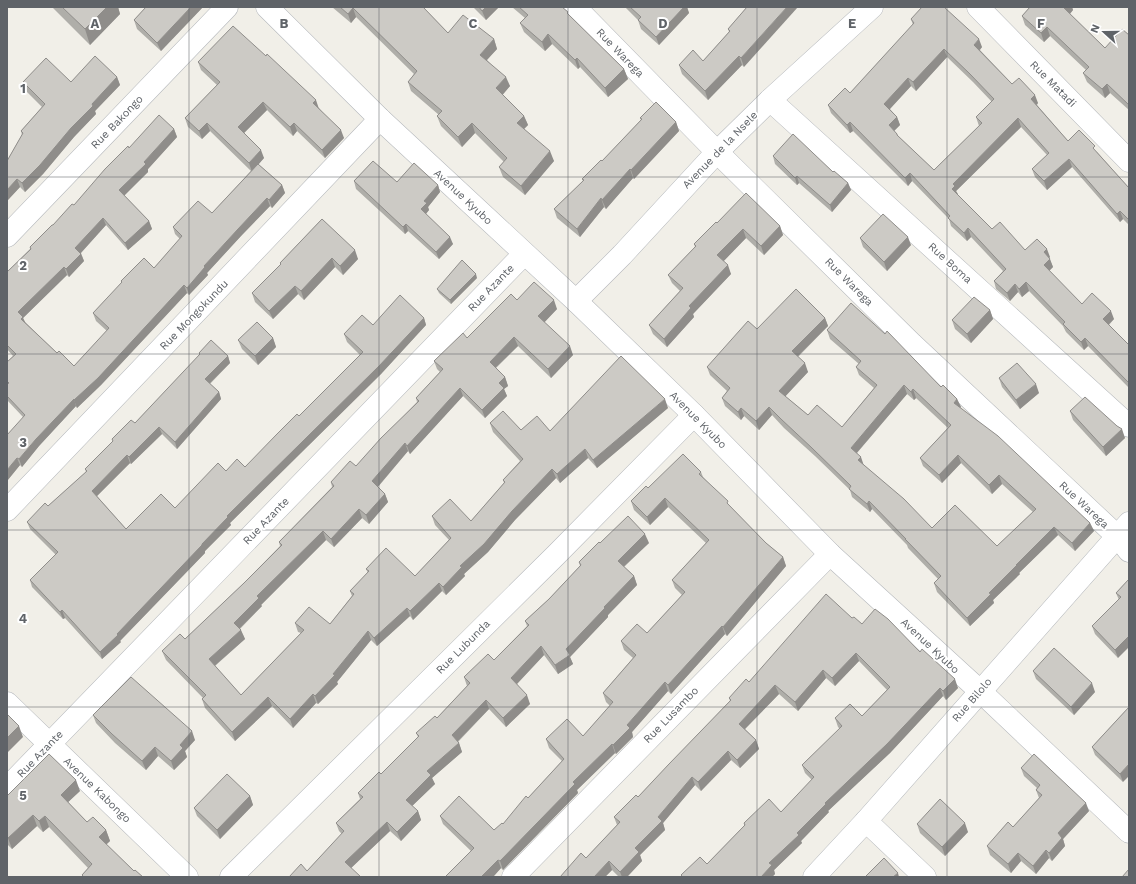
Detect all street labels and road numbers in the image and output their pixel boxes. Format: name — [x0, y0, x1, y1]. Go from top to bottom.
street label: Rue Warega — [593, 26, 647, 80]
street label: Rue Matadi — [1027, 58, 1079, 110]
street label: Rue Bakongo — [88, 93, 146, 151]
street label: Avenue de la Nsele — [680, 109, 760, 191]
street label: Avenue Kyubo — [431, 167, 495, 227]
street label: Rue Boma — [925, 240, 975, 286]
street label: Rue Warega — [822, 255, 876, 309]
street label: Rue Azante — [465, 262, 517, 314]
street label: Rue Mongokundu — [157, 277, 231, 353]
street label: Avenue Kyubo — [667, 389, 729, 451]
street label: Rue Warega — [1057, 479, 1111, 531]
street label: Rue Azante — [240, 495, 292, 547]
street label: Avenue Kyubo — [898, 616, 962, 676]
street label: Rue Lubunda — [433, 617, 493, 677]
street label: Rue Bilolo — [949, 675, 995, 725]
street label: Rue Lusambo — [641, 684, 701, 746]
street label: Rue Azante — [14, 728, 66, 780]
street label: Avenue Kabongo — [61, 755, 133, 825]

